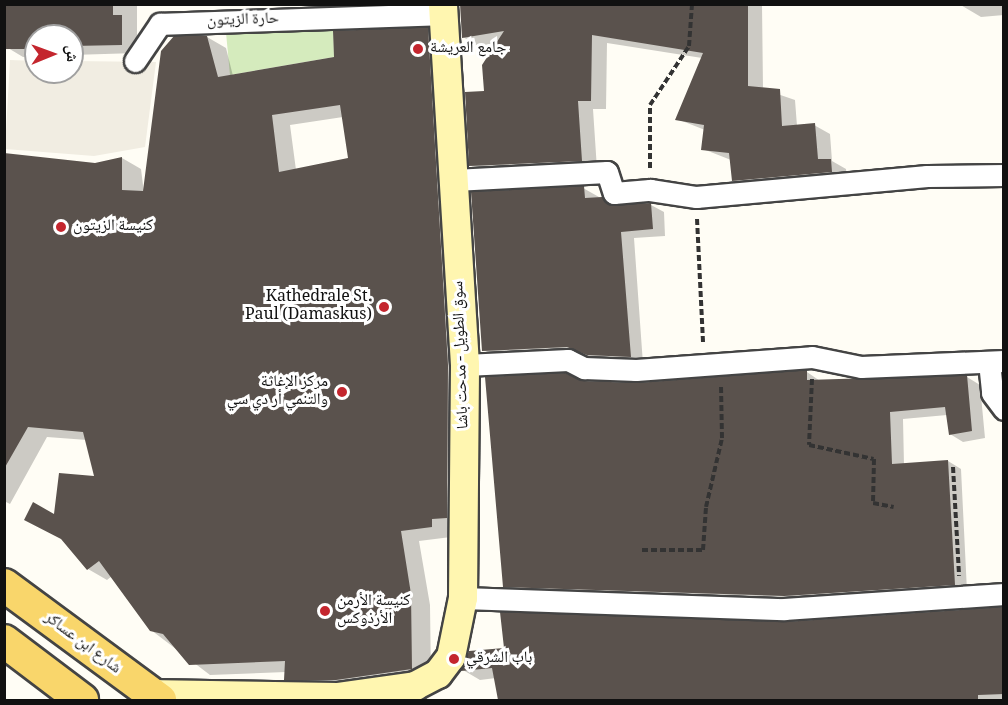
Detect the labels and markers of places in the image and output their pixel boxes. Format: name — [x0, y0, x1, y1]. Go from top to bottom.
place label: جامع العريشة — [430, 39, 506, 59]
marker: جامع العريشة — [411, 42, 425, 56]
place label: كنيسة الزيتون — [73, 217, 153, 237]
marker: كنيسة الزيتون — [54, 220, 68, 234]
place label: Kathedrale St. Paul (Damaskus) — [245, 288, 372, 326]
marker: Kathedrale St. Paul (Damaskus) — [377, 300, 391, 314]
place label: مركز الإغاثة والتنمي أر دي سي — [227, 373, 328, 411]
marker: مركز الإغاثة والتنمي أر دي سي — [333, 383, 351, 401]
place label: كنيسة الأرمن الأرذوكس — [337, 592, 410, 630]
marker: كنيسة الأرمن الأرذوكس — [318, 604, 332, 618]
place label: باب الشرقي — [466, 649, 532, 669]
marker: باب الشرقي — [447, 652, 461, 666]

